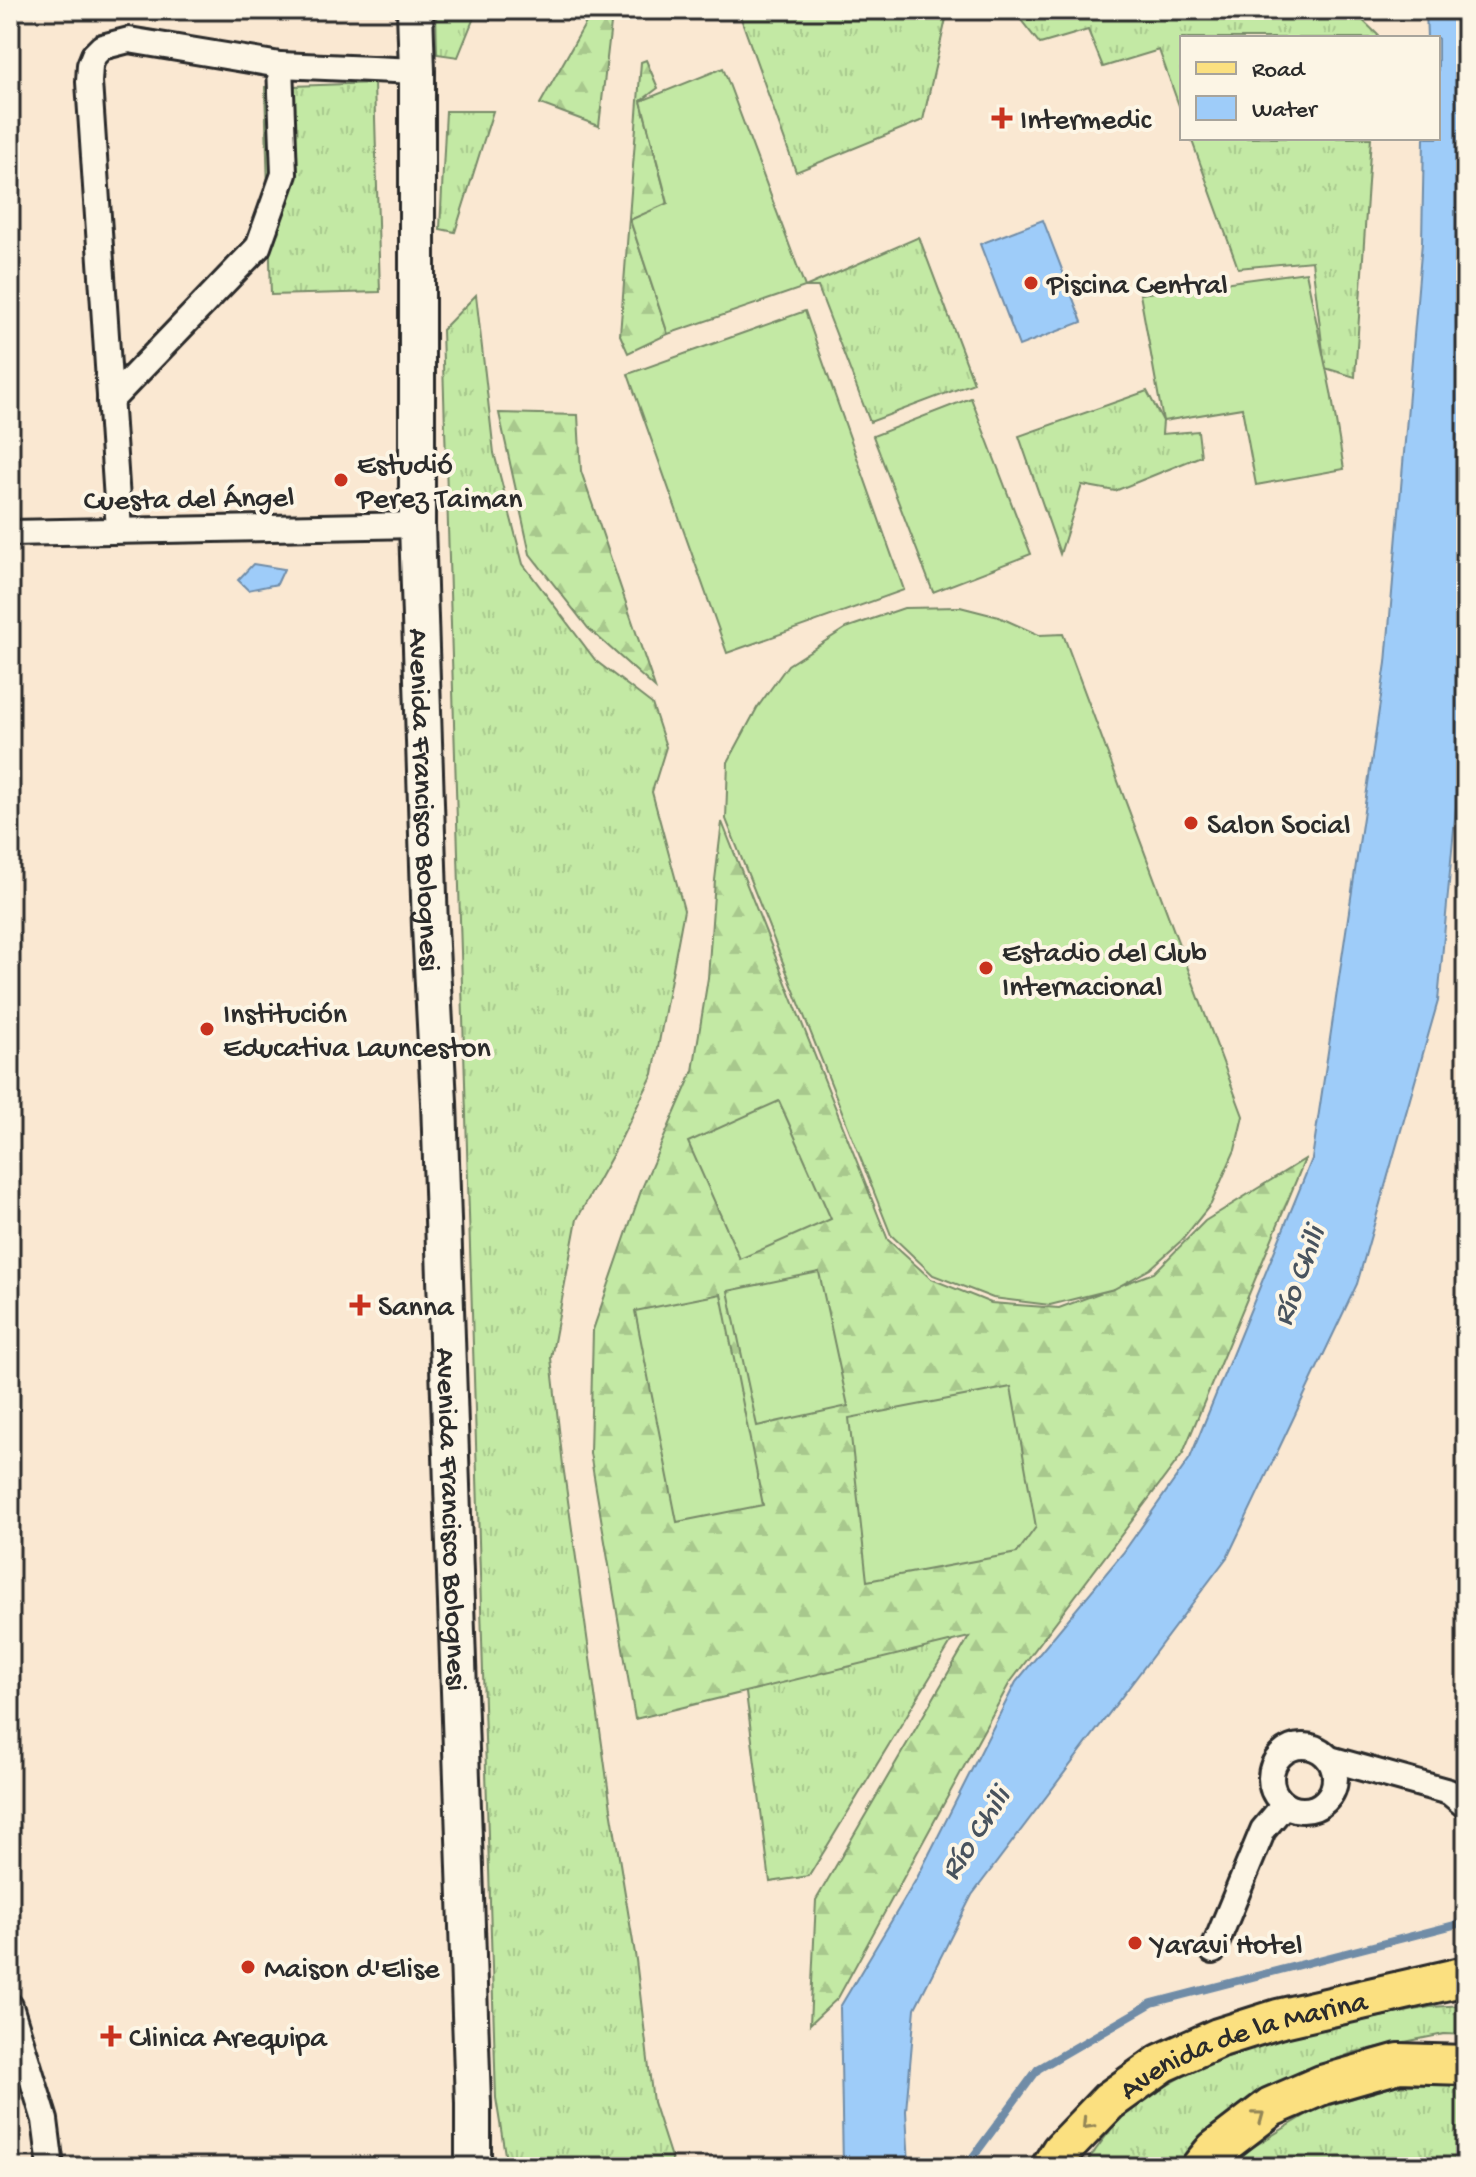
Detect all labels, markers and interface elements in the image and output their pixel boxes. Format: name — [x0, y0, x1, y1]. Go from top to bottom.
legend — [1180, 36, 1440, 140]
text: Road — [1252, 57, 1306, 86]
text: Water — [1252, 97, 1319, 126]
place label: Intermedic — [1020, 105, 1153, 140]
marker: Intermedic — [991, 107, 1013, 129]
place label: Piscina Central — [1046, 270, 1228, 305]
marker: Piscina Central — [1022, 274, 1040, 292]
place label: Estudió Perez Taiman — [356, 450, 522, 519]
marker: Estudió Perez Taiman — [332, 471, 350, 489]
street label: Cuesta del Ángel — [83, 481, 295, 521]
street label: Avenida Francisco Bolognesi — [398, 628, 445, 973]
place label: Salon Social — [1207, 810, 1351, 845]
marker: Salon Social — [1182, 814, 1200, 832]
place label: Estadio del Club Internacional — [1002, 938, 1207, 1007]
marker: Estadio del Club Internacional — [977, 959, 995, 977]
place label: Institución Educativa Launceston — [223, 999, 491, 1068]
marker: Institución Educativa Launceston — [198, 1020, 216, 1038]
water label: Río Chili — [1265, 1219, 1337, 1332]
place label: Sanna — [378, 1292, 455, 1327]
marker: Sanna — [349, 1294, 371, 1316]
street label: Avenida Francisco Bolognesi — [425, 1347, 472, 1692]
water label: Río Chili — [933, 1778, 1023, 1888]
place label: Yaravi Hotel — [1148, 1930, 1303, 1965]
marker: Yaravi Hotel — [1126, 1934, 1144, 1952]
place label: Maison d'Elise — [264, 1954, 440, 1989]
marker: Maison d'Elise — [239, 1958, 257, 1976]
street label: Avenida de la Marina — [1114, 1986, 1373, 2110]
place label: Clinica Arequipa — [129, 2023, 328, 2058]
marker: Clinica Arequipa — [100, 2025, 122, 2047]
one-way arrow — [1251, 2111, 1265, 2126]
one-way arrow — [1082, 2114, 1096, 2129]

